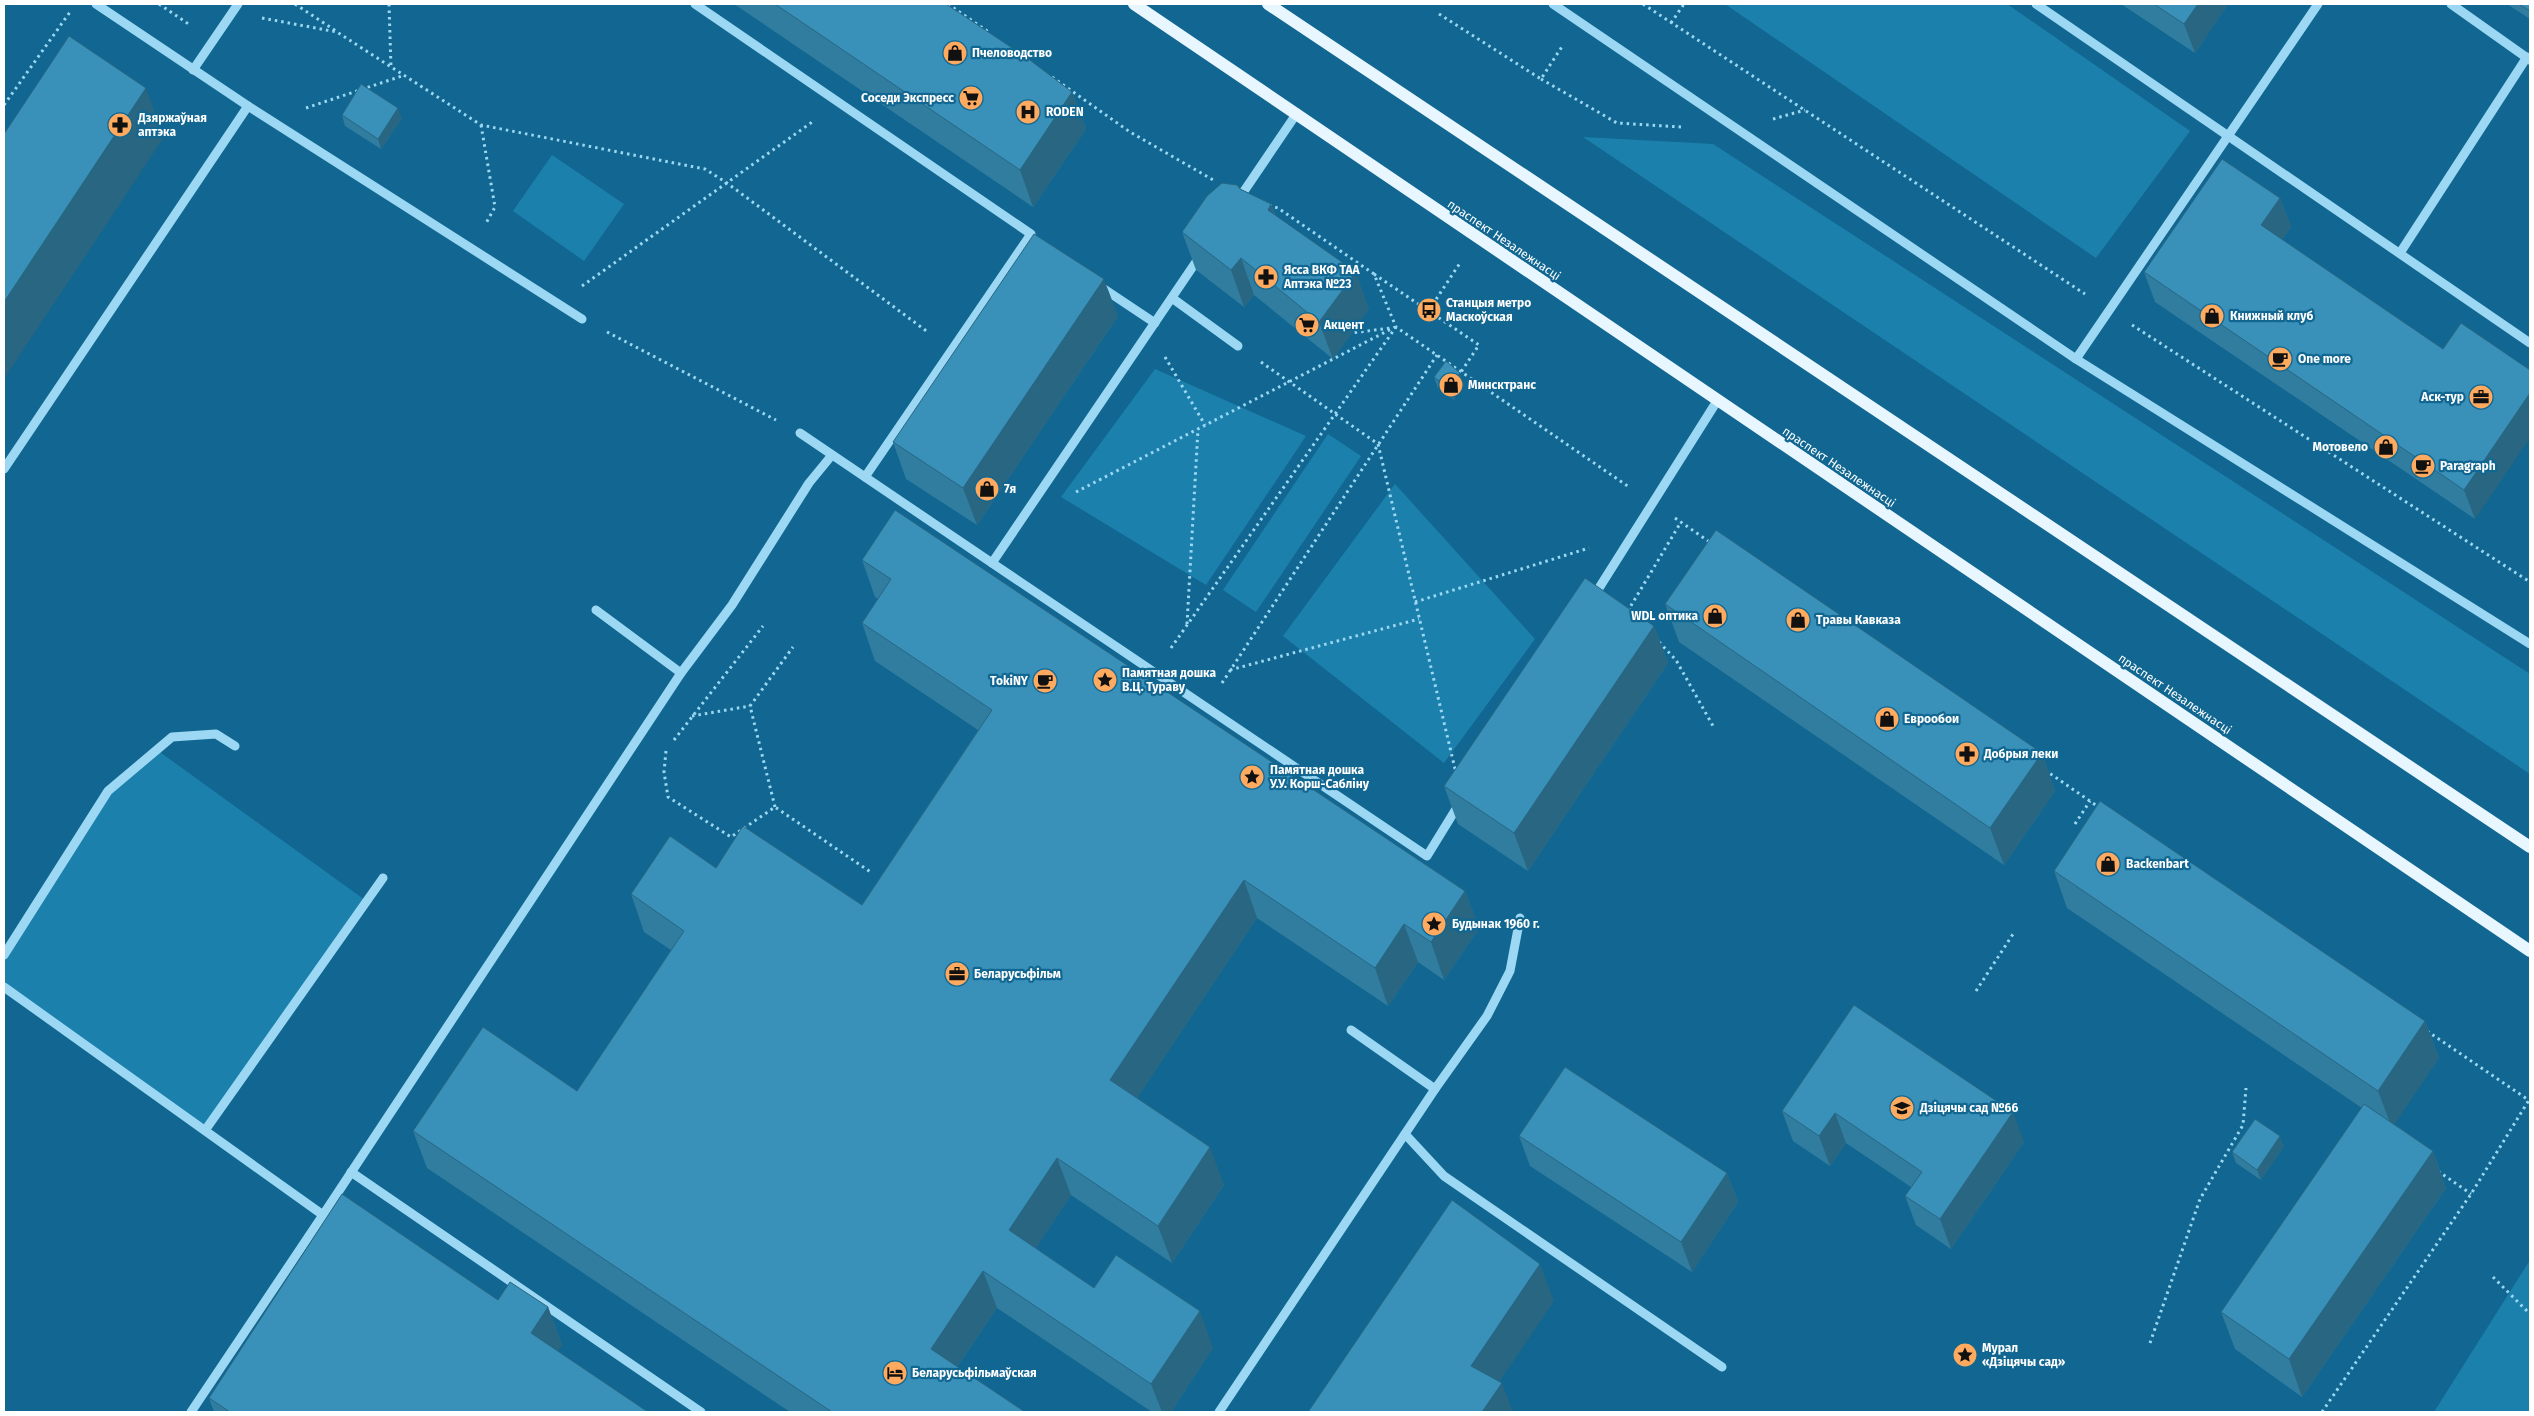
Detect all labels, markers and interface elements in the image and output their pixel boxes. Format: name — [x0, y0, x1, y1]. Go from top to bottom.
shop icon: Пчеловодство — [942, 40, 968, 66]
place label: Пчеловодство — [972, 46, 1052, 60]
supermarket icon: Соседи Экспресс — [958, 85, 984, 111]
place label: Соседи Экспресс — [861, 91, 954, 105]
hospital icon: RODEN — [1015, 99, 1041, 125]
place label: RODEN — [1046, 105, 1084, 119]
place label: Дзяржаўная аптэка — [137, 111, 207, 139]
pharmacy icon: Дзяржаўная аптэка — [107, 112, 133, 138]
street label: праспект Незалежнасці — [1445, 197, 1563, 283]
place label: Ясса ВКФ ТАА Аптэка №23 — [1283, 263, 1361, 291]
pharmacy icon: Ясса ВКФ ТАА Аптэка №23 — [1253, 264, 1279, 290]
place label: Станцыя метро Маскоўская — [1446, 296, 1531, 324]
bus stop icon: Станцыя метро Маскоўская — [1416, 297, 1442, 323]
shop icon: Книжный клуб — [2199, 303, 2225, 329]
place label: Книжный клуб — [2230, 309, 2313, 323]
supermarket icon: Акцент — [1294, 312, 1320, 338]
place label: Акцент — [1323, 318, 1364, 332]
cafe icon: One more — [2267, 346, 2293, 372]
place label: One more — [2298, 352, 2351, 366]
shop icon: Минсктранс — [1438, 372, 1464, 398]
place label: Минсктранс — [1468, 378, 1536, 392]
office icon: Аск-тур — [2468, 384, 2494, 410]
place label: Аск-тур — [2420, 390, 2464, 404]
street label: праспект Незалежнасці — [1780, 424, 1898, 510]
shop icon: Мотовело — [2373, 434, 2399, 460]
place label: Мотовело — [2313, 440, 2368, 454]
cafe icon: Paragraph — [2410, 453, 2436, 479]
place label: Paragraph — [2440, 459, 2496, 473]
shop icon: 7я — [974, 476, 1000, 502]
place label: 7я — [1004, 482, 1016, 496]
shop icon: WDL оптика — [1702, 603, 1728, 629]
shop icon: Травы Кавказа — [1785, 607, 1811, 633]
place label: WDL оптика — [1631, 609, 1698, 623]
place label: Травы Кавказа — [1816, 613, 1901, 627]
street label: праспект Незалежнасці — [2116, 651, 2234, 737]
place label: Памятная дошка В.Ц. Тураву — [1122, 666, 1216, 694]
place icon: Памятная дошка В.Ц. Тураву — [1092, 667, 1118, 693]
cafe icon: TokiNY — [1032, 668, 1058, 694]
place label: TokiNY — [990, 674, 1029, 688]
shop icon: Еврообои — [1874, 706, 1900, 732]
place label: Еврообои — [1904, 712, 1959, 726]
pharmacy icon: Добрыя леки — [1954, 741, 1980, 767]
place label: Добрыя леки — [1983, 747, 2058, 761]
place label: Памятная дошка У.У. Корш-Сабліну — [1269, 763, 1370, 791]
place icon: Памятная дошка У.У. Корш-Сабліну — [1239, 764, 1265, 790]
shop icon: Backenbart — [2095, 851, 2121, 877]
place label: Backenbart — [2126, 857, 2189, 871]
place icon: Будынак 1960 г. — [1421, 911, 1447, 937]
place label: Будынак 1960 г. — [1452, 917, 1540, 931]
office icon: Беларусьфільм — [944, 961, 970, 987]
place label: Беларусьфільм — [974, 967, 1061, 981]
school or university icon: Дзіцячы сад №66 — [1889, 1095, 1915, 1121]
place label: Дзіцячы сад №66 — [1919, 1101, 2018, 1115]
place label: Мурал «Дзіцячы сад» — [1982, 1341, 2066, 1369]
place icon: Мурал «Дзіцячы сад» — [1952, 1342, 1978, 1368]
hotel icon: Беларусьфільмаўская — [882, 1360, 908, 1386]
place label: Беларусьфільмаўская — [912, 1366, 1037, 1380]

